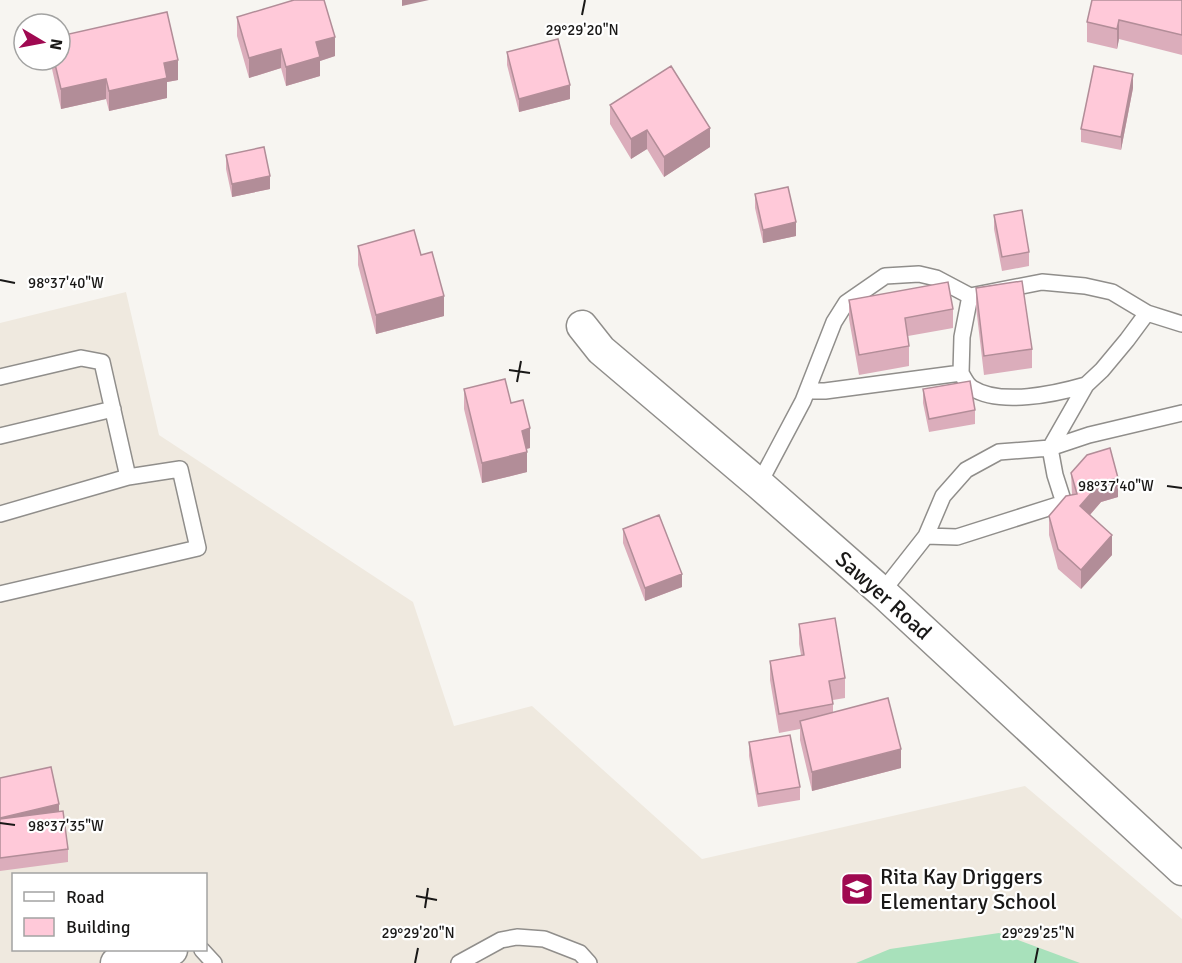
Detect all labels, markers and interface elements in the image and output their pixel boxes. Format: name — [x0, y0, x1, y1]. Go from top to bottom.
north arrow — [12, 12, 72, 72]
text: 29°29'20"N — [545, 21, 619, 39]
text: N — [45, 37, 67, 52]
text: 98°37'40"W — [28, 274, 104, 292]
text: 98°37'40"W — [1078, 477, 1154, 495]
street label: Sawyer Road — [830, 545, 937, 646]
text: 98°37'35"W — [28, 817, 104, 835]
place label: Rita Kay Driggers Elementary School — [880, 863, 1057, 915]
school or university icon: Rita Kay Driggers Elementary School — [839, 871, 875, 907]
legend — [12, 873, 207, 951]
text: Road — [66, 886, 105, 908]
text: Building — [66, 916, 130, 938]
text: 29°29'20"N — [381, 924, 455, 942]
text: 29°29'25"N — [1001, 924, 1075, 942]

